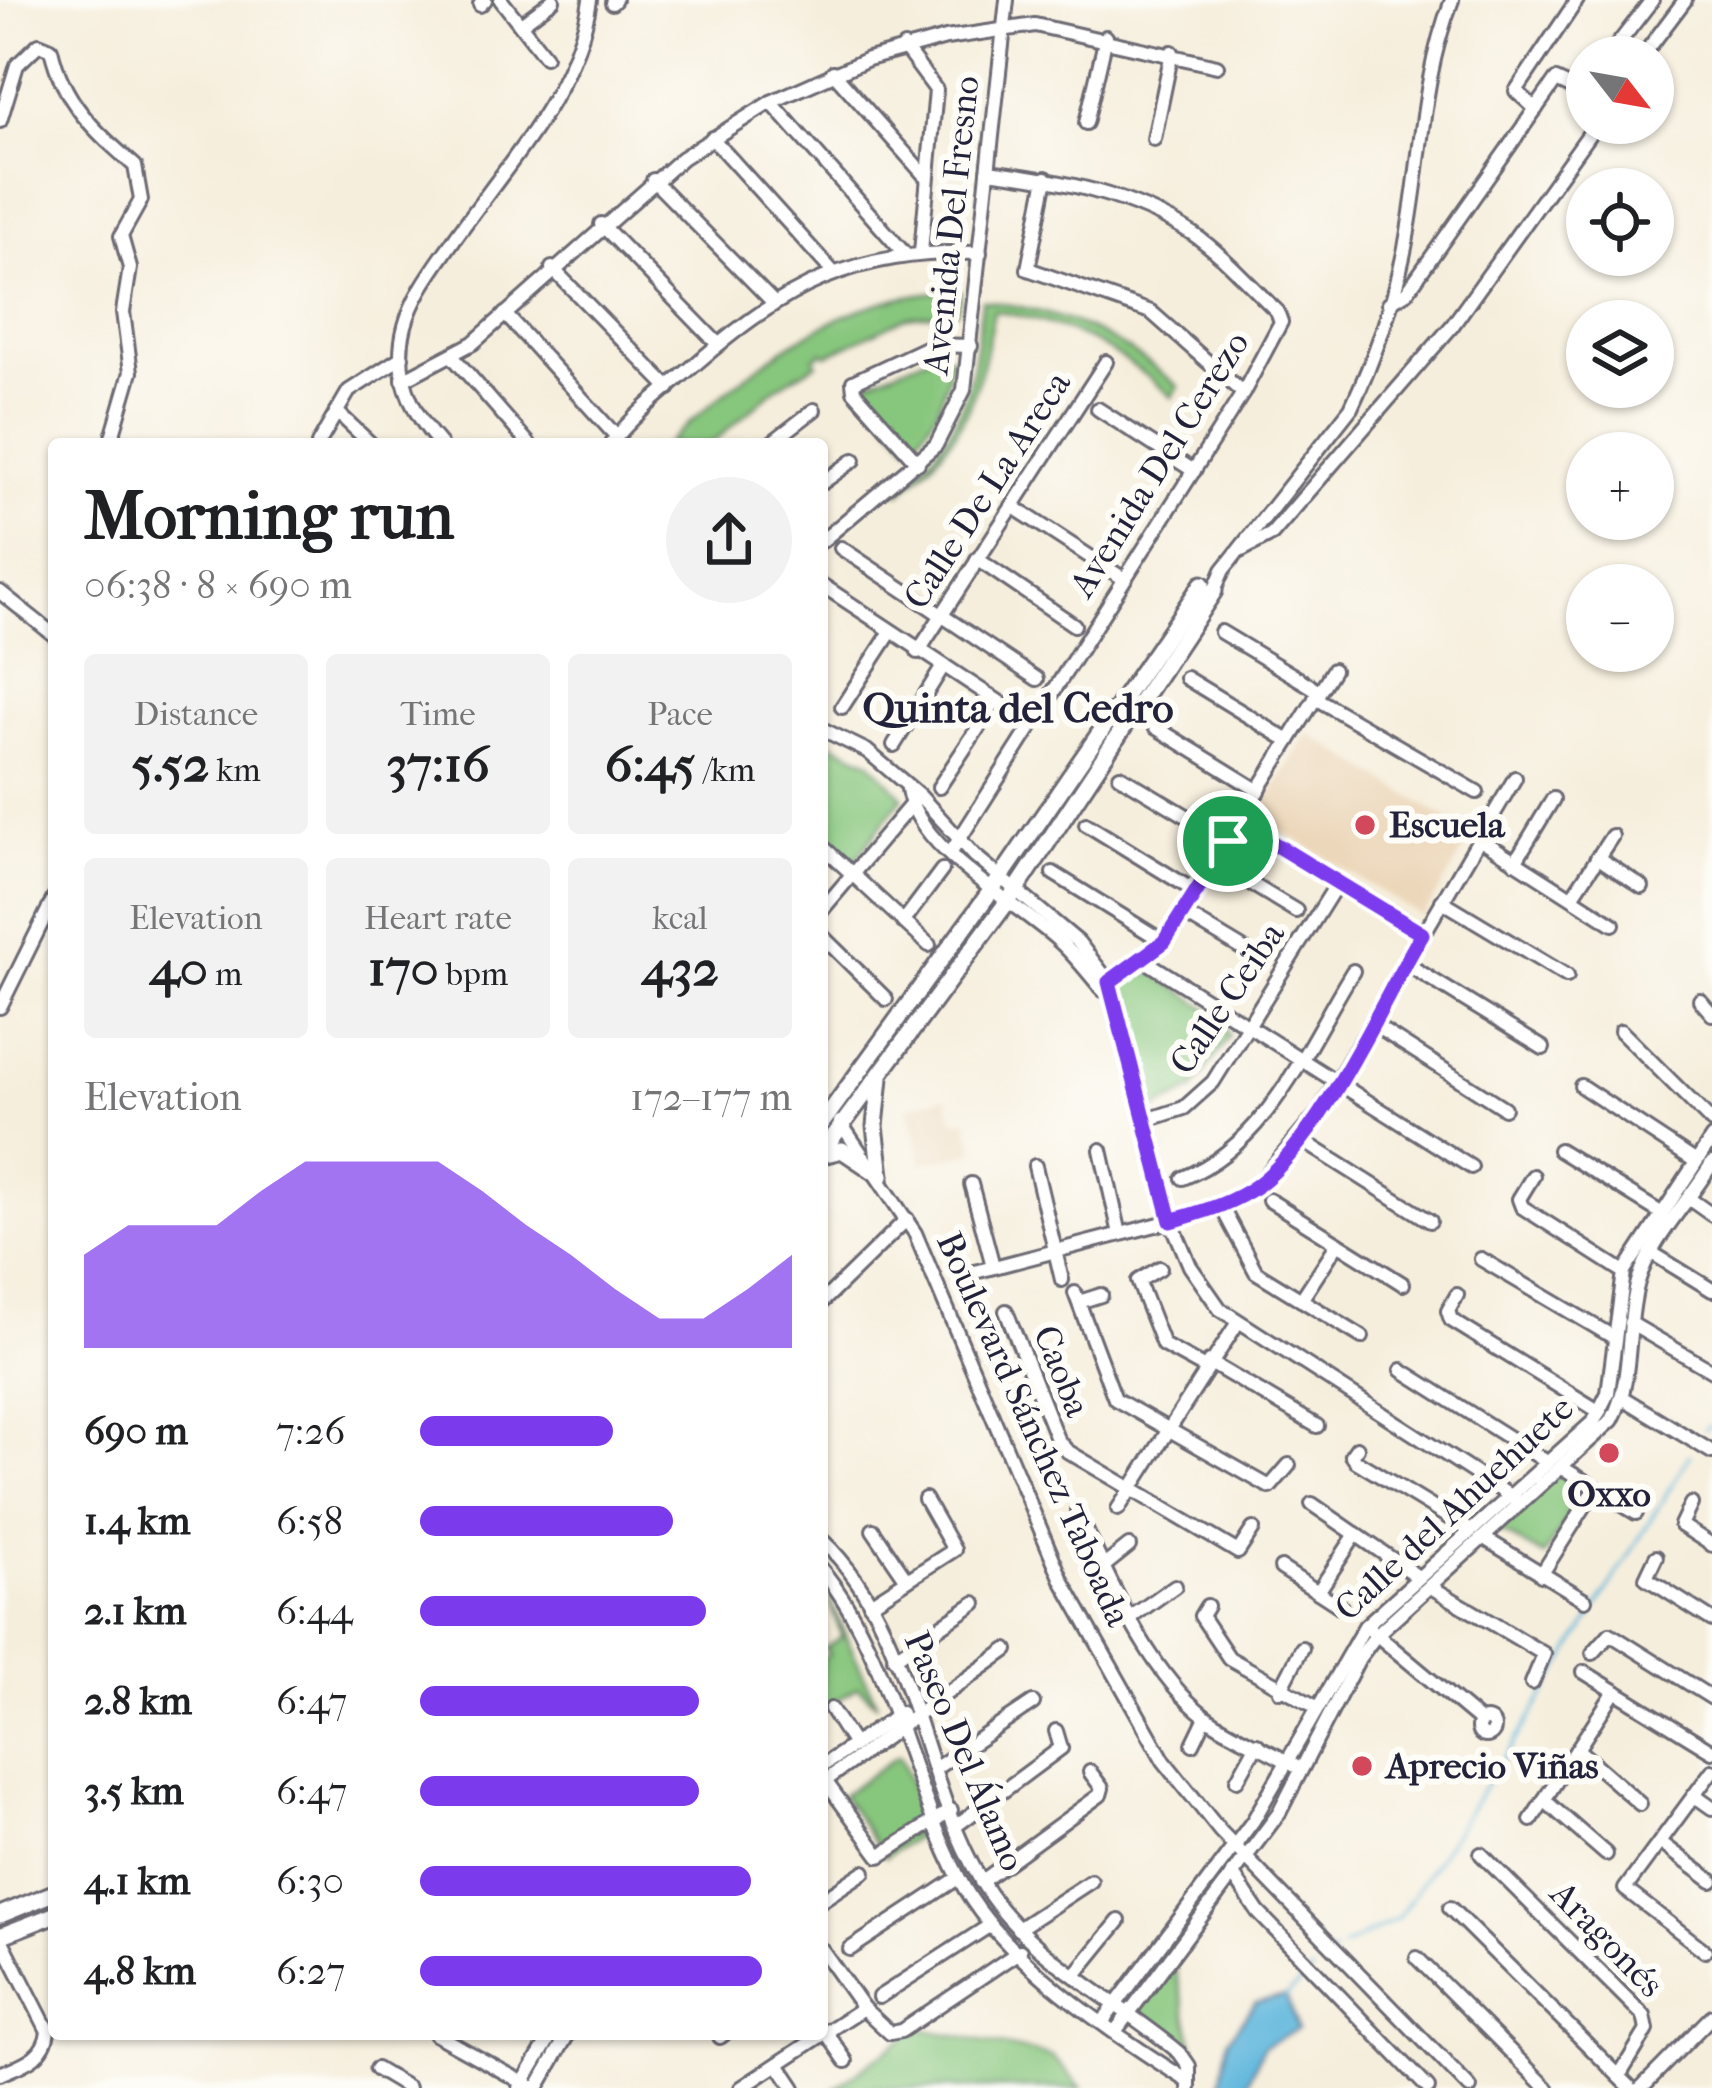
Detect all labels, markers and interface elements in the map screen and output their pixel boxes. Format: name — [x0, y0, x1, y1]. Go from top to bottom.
north arrow — [1566, 36, 1674, 144]
map controls — [1566, 36, 1674, 672]
street label: Avenida Del Fresno — [914, 74, 988, 378]
button: locate — [1566, 168, 1674, 276]
button: layers — [1566, 300, 1674, 408]
street label: Avenida Del Cerezo — [1059, 324, 1258, 606]
street label: Calle De La Areca — [895, 363, 1079, 616]
button: + — [1566, 432, 1674, 540]
button: share — [666, 477, 792, 603]
text: Morning run — [84, 478, 454, 555]
text: 06:38 · 8 × 690 m — [84, 562, 352, 608]
button: − — [1566, 564, 1674, 672]
district label: Quinta del Cedro — [863, 684, 1173, 733]
text: Distance — [134, 695, 258, 734]
text: Time — [401, 695, 476, 734]
text: Pace — [647, 695, 713, 734]
text: 5.52 — [131, 734, 209, 794]
text: 37:16 — [386, 734, 490, 794]
text: 6:45 — [605, 734, 696, 794]
text: km — [209, 751, 261, 790]
text: /km — [696, 751, 755, 790]
pin — [1177, 790, 1279, 892]
place label: Escuela — [1389, 804, 1506, 846]
icon: arrive — [1195, 808, 1261, 874]
marker: Escuela — [1352, 812, 1378, 838]
text: Elevation — [129, 899, 263, 938]
text: Heart rate — [364, 899, 512, 938]
text: kcal — [652, 899, 708, 938]
street label: Calle Ceiba — [1161, 914, 1293, 1082]
text: 40 — [150, 938, 208, 998]
text: 170 — [368, 938, 439, 998]
text: 432 — [641, 938, 719, 998]
text: m — [208, 955, 242, 994]
text: bpm — [439, 955, 508, 994]
text: Elevation — [84, 1074, 242, 1120]
text: 172–177 m — [630, 1074, 792, 1120]
street label: Boulevard Sánchez Taboada — [928, 1226, 1140, 1633]
street label: Caoba — [1025, 1319, 1099, 1423]
street label: Calle del Ahuehuete — [1326, 1387, 1582, 1629]
text: 690 m — [84, 1408, 188, 1454]
text: 7:26 — [276, 1408, 345, 1454]
marker: Oxxo — [1596, 1440, 1622, 1466]
place label: Oxxo — [1567, 1473, 1651, 1515]
text: 1.4 km — [84, 1498, 190, 1544]
text: 6:58 — [276, 1498, 343, 1544]
text: 2.1 km — [84, 1588, 186, 1634]
text: 6:44 — [276, 1588, 353, 1634]
street label: Paseo Del Álamo — [896, 1625, 1034, 1877]
text: 2.8 km — [84, 1678, 192, 1724]
text: 6:47 — [276, 1678, 347, 1724]
place label: Aprecio Viñas — [1384, 1745, 1599, 1787]
marker: Aprecio Viñas — [1349, 1753, 1375, 1779]
text: 3.5 km — [84, 1768, 184, 1814]
text: 6:47 — [276, 1768, 347, 1814]
text: 4.1 km — [84, 1858, 190, 1904]
text: 6:30 — [276, 1858, 344, 1904]
street label: Aragonés — [1540, 1871, 1672, 2005]
text: 4.8 km — [84, 1948, 196, 1994]
text: 6:27 — [276, 1948, 345, 1994]

